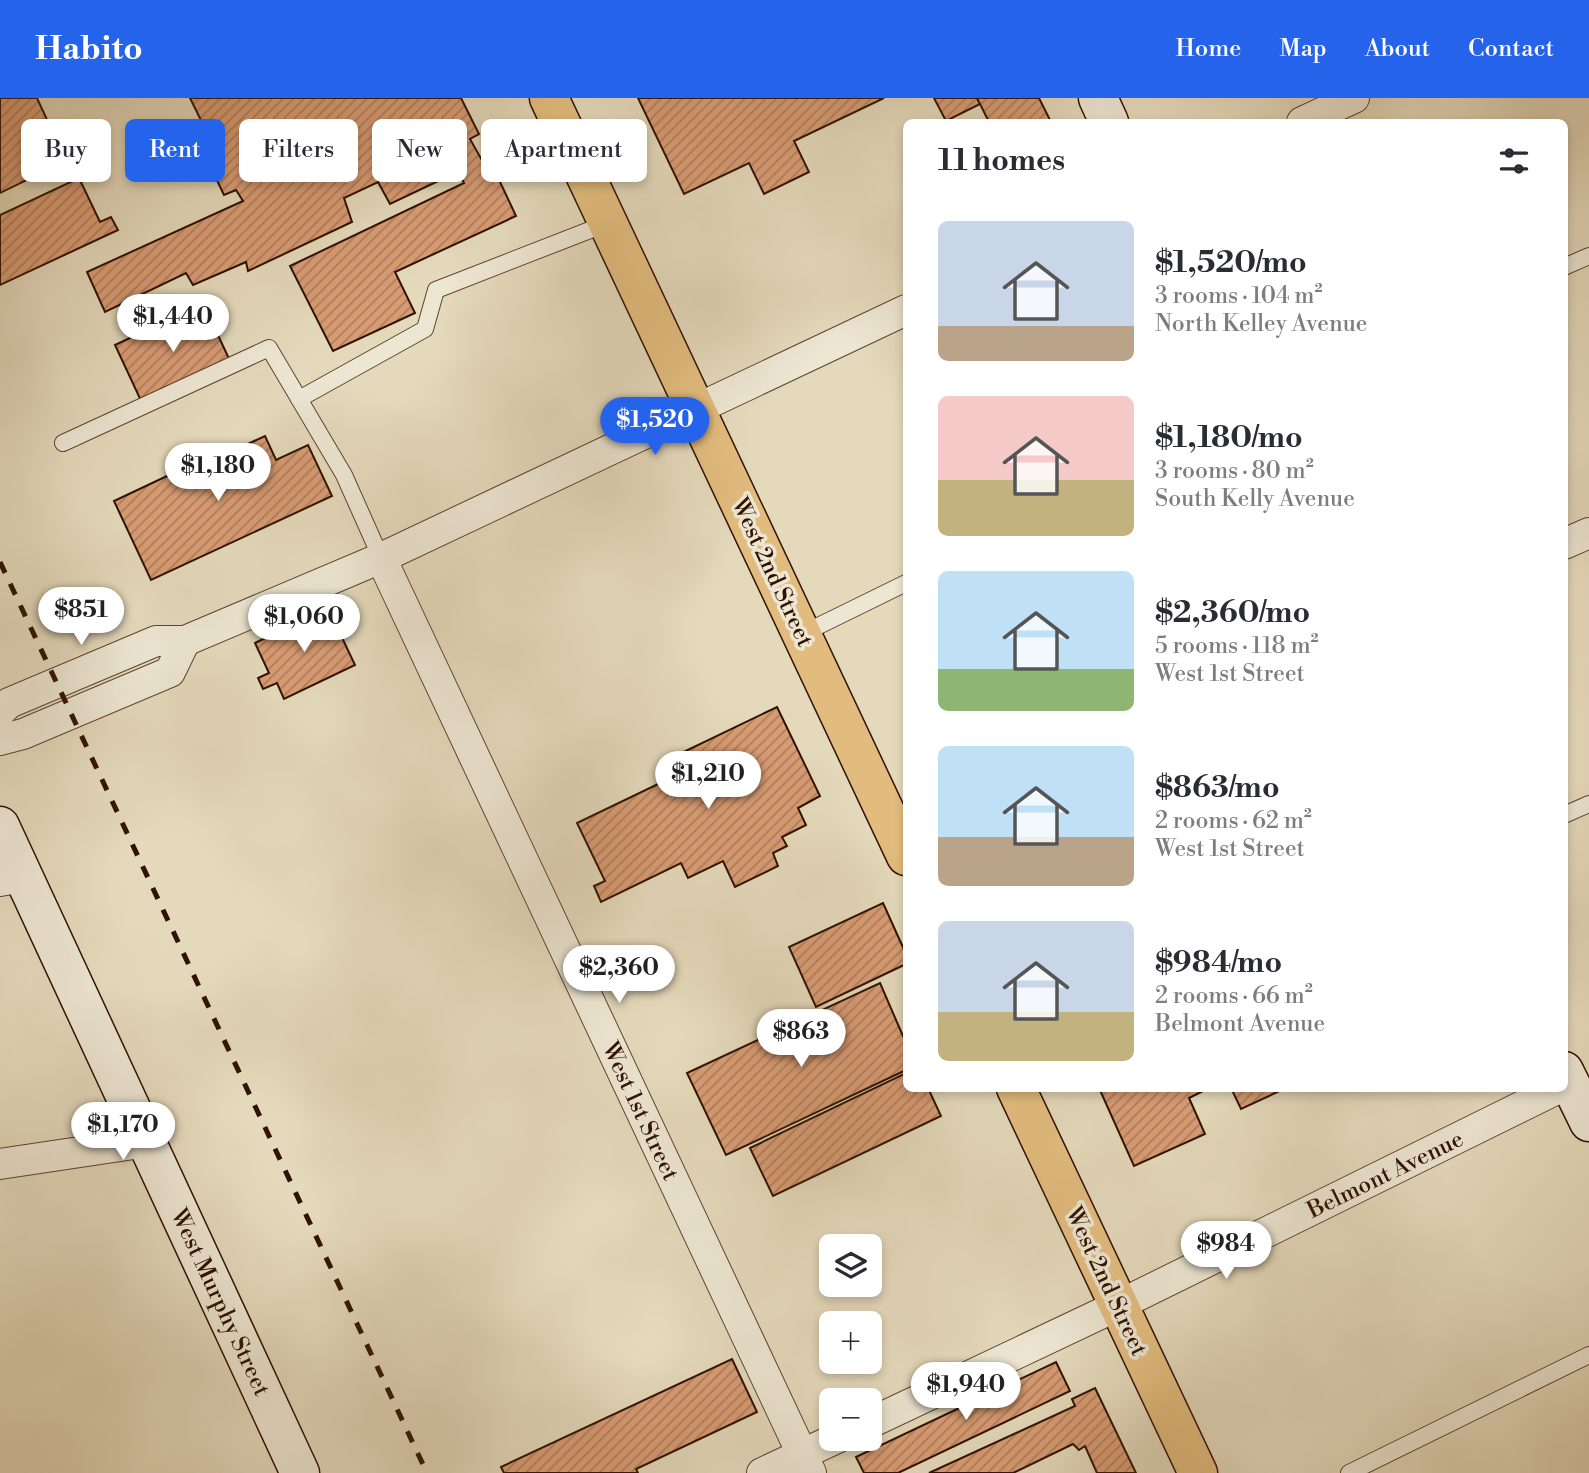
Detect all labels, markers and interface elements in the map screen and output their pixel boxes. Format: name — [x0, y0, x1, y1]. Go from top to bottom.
text: Habito — [35, 29, 143, 70]
text: Home — [1176, 34, 1241, 64]
text: Map — [1279, 34, 1327, 64]
text: About — [1365, 34, 1430, 64]
text: Contact — [1468, 34, 1554, 64]
chip: Buy — [21, 119, 111, 182]
chip: Rent — [125, 119, 225, 182]
chip: Filters — [239, 119, 358, 182]
chip: New — [372, 119, 467, 182]
chip: Apartment — [481, 119, 647, 182]
text: 11 homes — [938, 142, 1065, 180]
icon: filters — [1495, 142, 1533, 180]
text: $1,520/mo — [1155, 244, 1307, 282]
icon: home — [994, 249, 1078, 333]
text: 3 rooms · 104 m² — [1155, 282, 1323, 310]
pin: $1,440 — [116, 294, 230, 354]
text: $1,440 — [133, 303, 213, 331]
text: North Kelley Avenue — [1155, 310, 1367, 338]
pin: $1,520 — [598, 398, 712, 457]
text: $1,520 — [616, 406, 694, 434]
text: $1,180/mo — [1155, 419, 1303, 457]
icon: home — [994, 424, 1078, 508]
pin: $1,180 — [161, 444, 275, 503]
text: $1,180 — [181, 452, 255, 480]
text: 3 rooms · 80 m² — [1155, 457, 1314, 485]
text: South Kelly Avenue — [1155, 485, 1355, 513]
street label: West 2nd Street — [725, 493, 819, 651]
pin: $851 — [40, 588, 122, 647]
pin: $1,060 — [247, 594, 361, 654]
text: $2,360/mo — [1155, 594, 1310, 632]
text: $851 — [54, 596, 108, 624]
icon: home — [994, 599, 1078, 683]
text: $1,060 — [264, 603, 344, 631]
text: 5 rooms · 118 m² — [1155, 632, 1319, 660]
text: West 1st Street — [1155, 660, 1305, 688]
pin: $1,210 — [651, 752, 765, 811]
text: $1,210 — [671, 760, 745, 788]
text: $863/mo — [1155, 769, 1280, 807]
icon: home — [994, 774, 1078, 858]
text: 2 rooms · 62 m² — [1155, 807, 1312, 835]
text: West 1st Street — [1155, 835, 1305, 863]
text: $984/mo — [1155, 944, 1282, 982]
pin: $2,360 — [562, 946, 676, 1005]
icon: home — [994, 949, 1078, 1033]
text: $2,360 — [579, 954, 659, 982]
text: 2 rooms · 66 m² — [1155, 982, 1313, 1010]
pin: $863 — [760, 1010, 842, 1069]
text: Belmont Avenue — [1155, 1010, 1325, 1038]
text: $863 — [773, 1018, 829, 1046]
street label: West 1st Street — [595, 1037, 684, 1185]
pin: $1,170 — [66, 1102, 180, 1162]
text: $1,170 — [87, 1111, 159, 1139]
street label: Belmont Avenue — [1302, 1125, 1468, 1225]
street label: West 2nd Street — [1059, 1202, 1153, 1360]
street label: West Murphy Street — [164, 1203, 276, 1400]
pin: $984 — [1185, 1222, 1267, 1281]
text: $984 — [1197, 1230, 1255, 1258]
map controls — [819, 1234, 882, 1451]
button: layers — [819, 1234, 882, 1297]
button: + — [819, 1311, 882, 1374]
pin: $1,940 — [909, 1362, 1023, 1422]
text: $1,940 — [927, 1371, 1005, 1399]
button: − — [819, 1388, 882, 1451]

